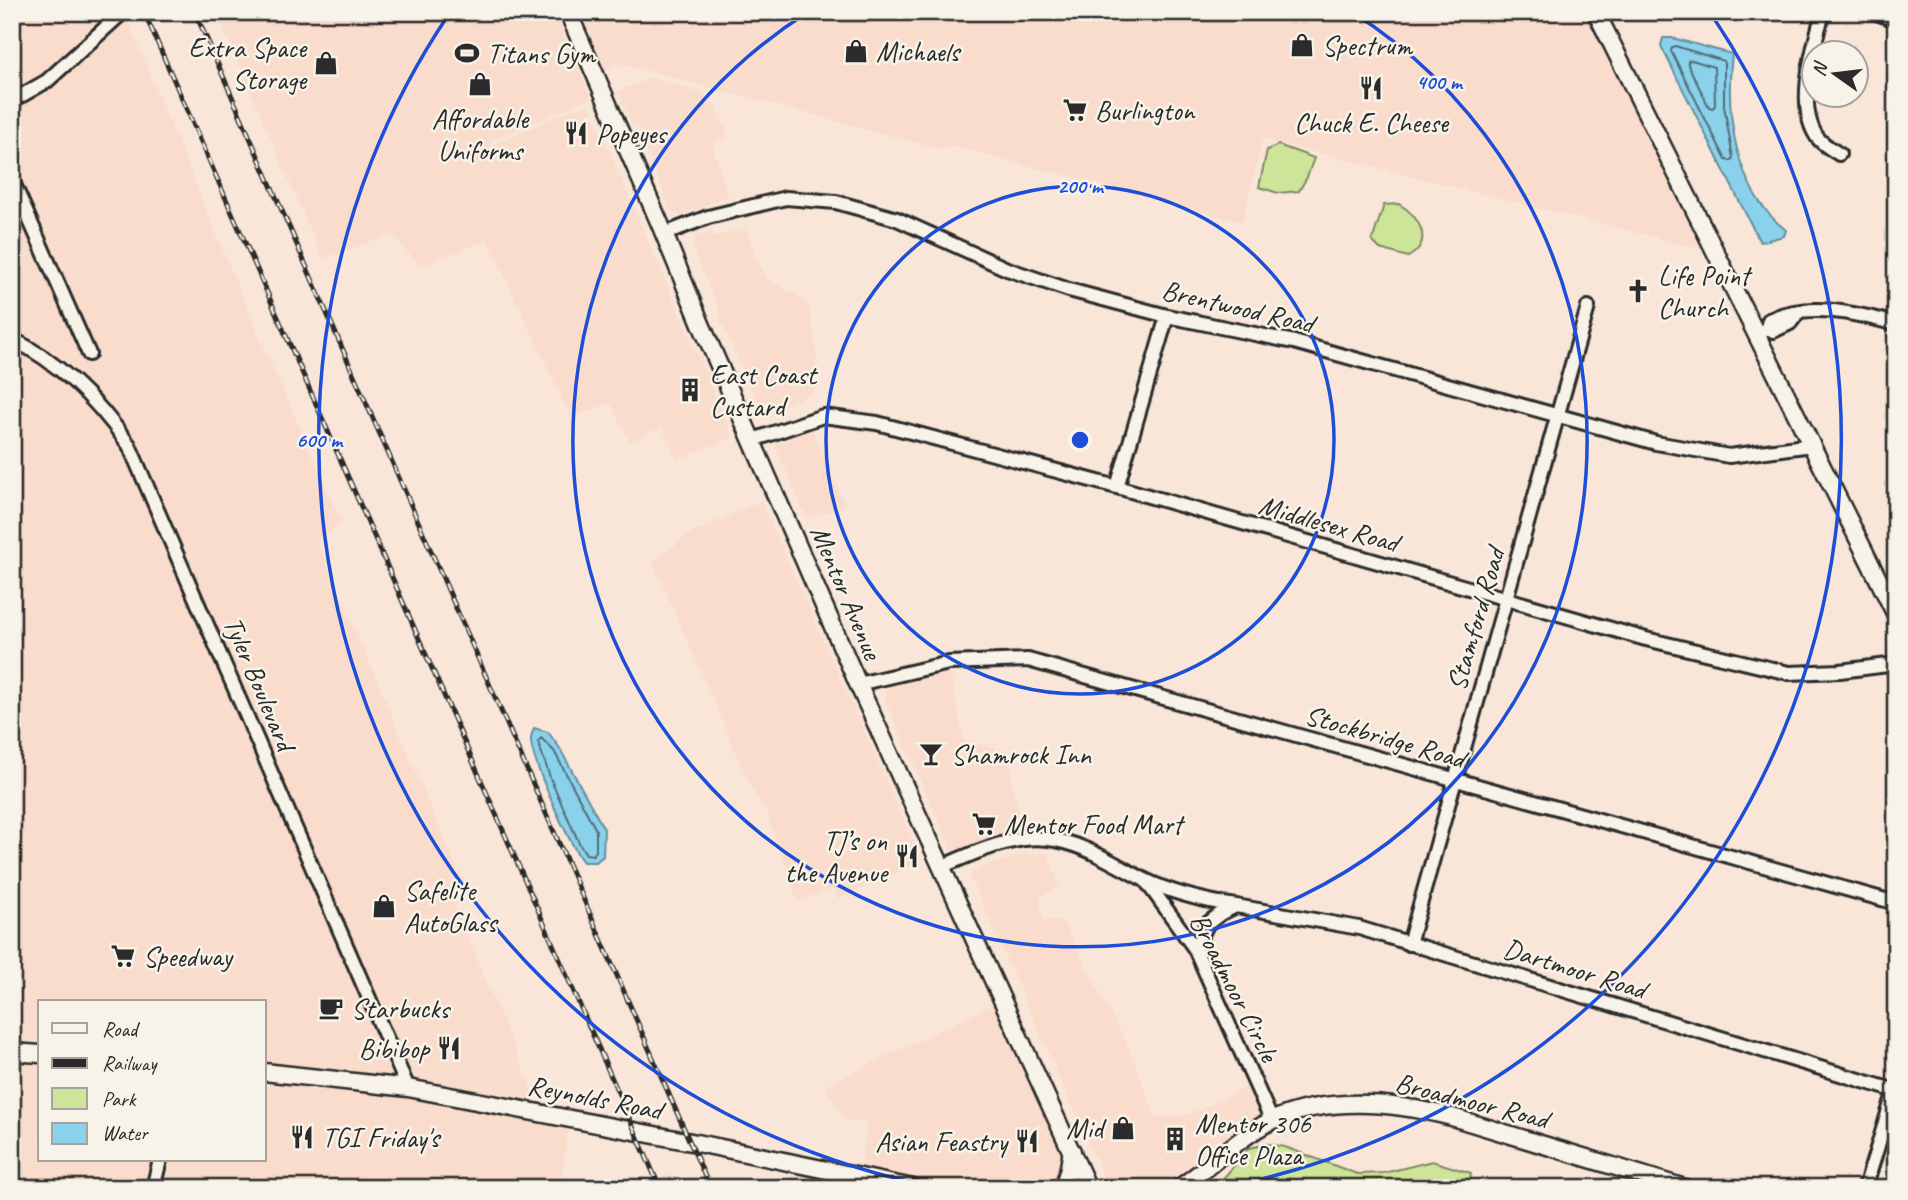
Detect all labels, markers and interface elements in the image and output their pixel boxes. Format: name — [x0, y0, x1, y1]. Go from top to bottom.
place label: Spectrum — [1322, 28, 1414, 63]
place label: Extra Space Storage — [189, 30, 308, 97]
shop icon: Spectrum — [1288, 31, 1316, 59]
place label: Michaels — [876, 34, 961, 69]
place label: Titans Gym — [487, 36, 597, 71]
shop icon: Michaels — [842, 37, 870, 65]
north arrow — [1800, 38, 1870, 108]
sports icon: Titans Gym — [453, 39, 481, 67]
shop icon: Extra Space Storage — [312, 49, 340, 77]
text: N — [1806, 58, 1833, 79]
text: 400 m — [1416, 69, 1464, 95]
shop icon: Affordable Uniforms — [466, 70, 494, 98]
restaurant icon: Chuck E. Cheese — [1357, 74, 1385, 102]
place label: Burlington — [1095, 93, 1196, 128]
supermarket icon: Burlington — [1061, 96, 1089, 124]
place label: Affordable Uniforms — [432, 101, 530, 168]
place label: Chuck E. Cheese — [1294, 105, 1450, 140]
place label: Popeyes — [596, 116, 668, 151]
restaurant icon: Popeyes — [562, 119, 590, 147]
text: 200 m — [1057, 173, 1105, 199]
place label: Life Point Church — [1658, 258, 1753, 325]
street label: Brentwood Road — [1159, 272, 1321, 342]
church icon: Life Point Church — [1624, 277, 1652, 305]
place label: East Coast Custard — [710, 357, 819, 424]
building icon: East Coast Custard — [676, 376, 704, 404]
text: 600 m — [296, 427, 344, 453]
centre of rings — [1068, 428, 1092, 452]
street label: Middlesex Road — [1255, 487, 1406, 561]
street label: Mentor Avenue — [803, 520, 891, 666]
street label: Stamford Road — [1438, 540, 1514, 694]
street label: Tyler Boulevard — [216, 611, 305, 759]
street label: Stockbridge Road — [1301, 697, 1473, 777]
place label: Shamrock Inn — [951, 737, 1092, 772]
bar icon: Shamrock Inn — [917, 740, 945, 768]
place label: Mentor Food Mart — [1004, 807, 1186, 842]
supermarket icon: Mentor Food Mart — [970, 810, 998, 838]
place label: TJ’s on the Avenue — [785, 823, 889, 890]
restaurant icon: TJ’s on the Avenue — [893, 842, 921, 870]
place label: Safelite AutoGlass — [404, 873, 499, 940]
shop icon: Safelite AutoGlass — [370, 892, 398, 920]
street label: Broadmoor Circle — [1182, 907, 1288, 1069]
street label: Dartmoor Road — [1499, 930, 1654, 1008]
place label: Speedway — [143, 939, 234, 974]
supermarket icon: Speedway — [109, 942, 137, 970]
place label: Starbucks — [351, 991, 451, 1026]
cafe icon: Starbucks — [317, 994, 345, 1022]
legend — [38, 1000, 266, 1162]
text: Road — [102, 1016, 141, 1042]
place label: Bibibop — [359, 1031, 431, 1066]
restaurant icon: Bibibop — [435, 1034, 463, 1062]
text: Railway — [102, 1050, 158, 1076]
street label: Broadmoor Road — [1392, 1065, 1556, 1137]
street label: Reynolds Road — [525, 1067, 669, 1128]
text: Park — [102, 1086, 137, 1112]
place label: Mentor 306 Office Plaza — [1195, 1106, 1312, 1173]
place label: Mid — [1066, 1111, 1107, 1146]
shop icon: Mid — [1109, 1114, 1137, 1142]
text: Water — [102, 1120, 149, 1146]
place label: TGI Friday's — [322, 1120, 441, 1155]
restaurant icon: TGI Friday's — [288, 1123, 316, 1151]
place label: Asian Feastry — [875, 1124, 1009, 1159]
building icon: Mentor 306 Office Plaza — [1161, 1125, 1189, 1153]
restaurant icon: Asian Feastry — [1013, 1127, 1041, 1155]

